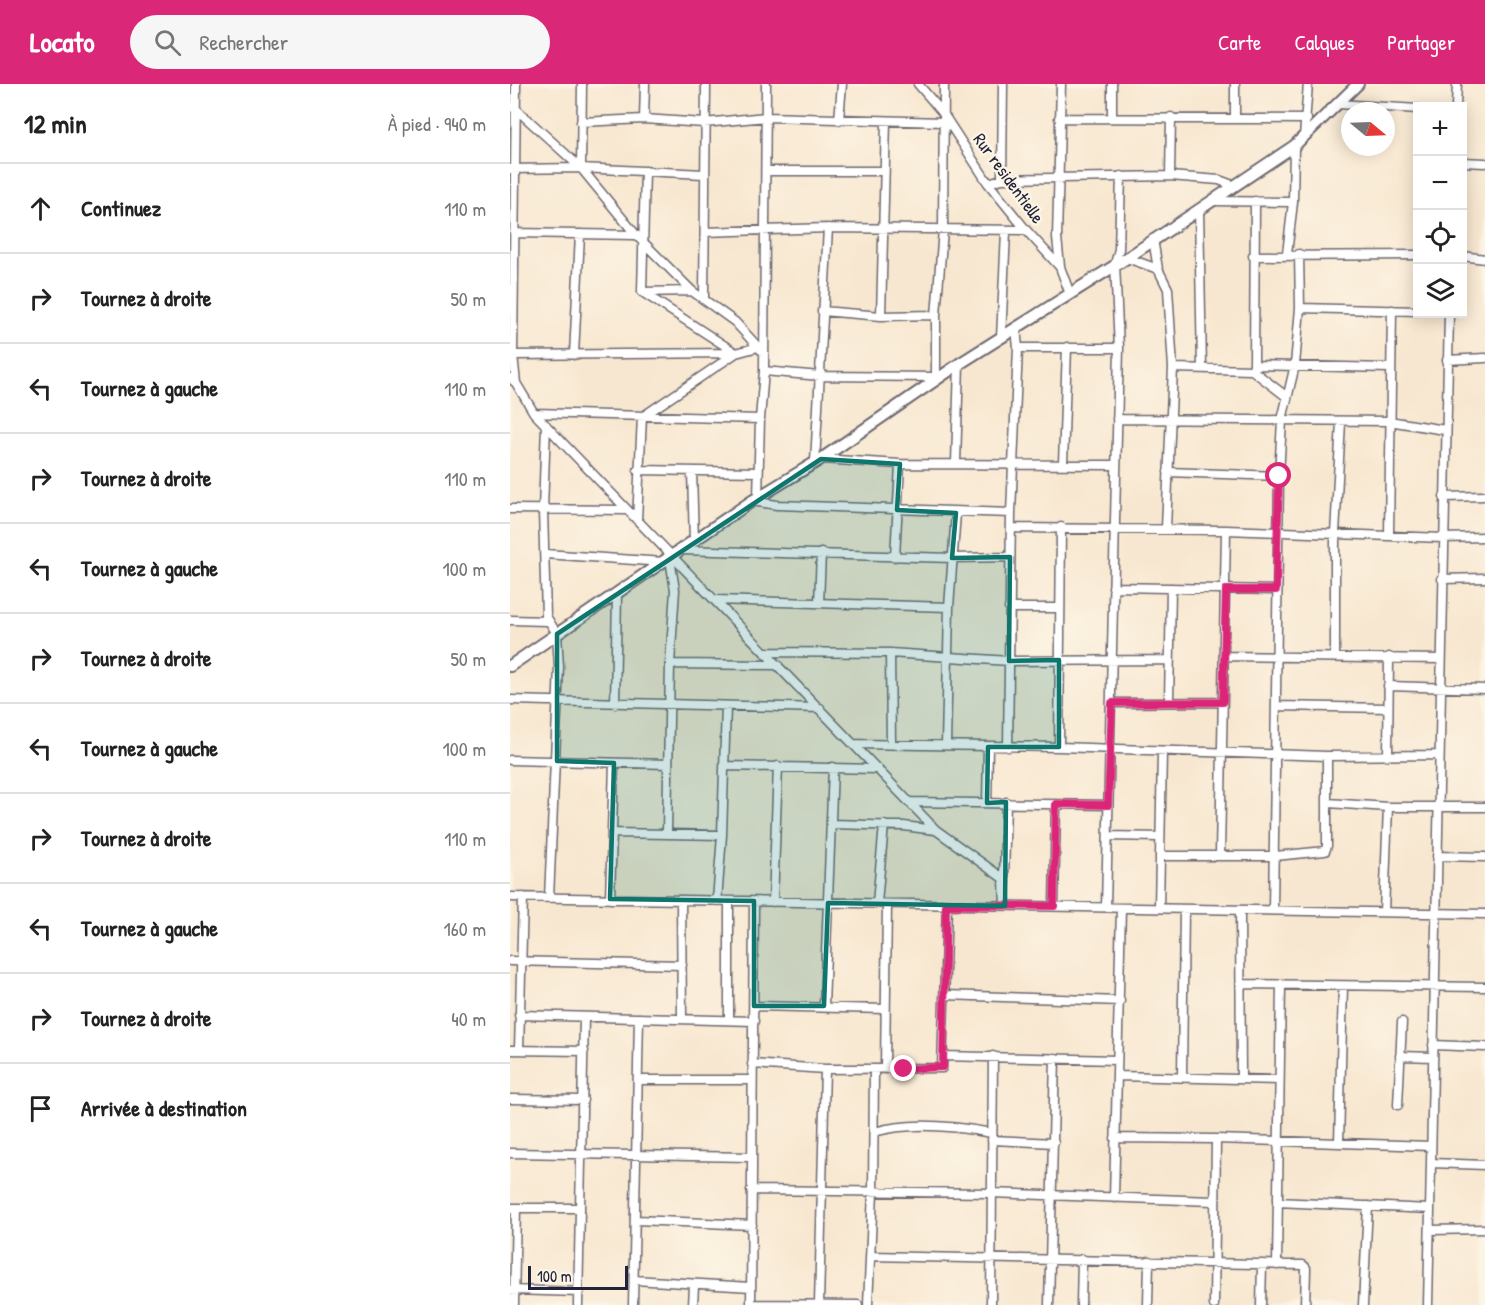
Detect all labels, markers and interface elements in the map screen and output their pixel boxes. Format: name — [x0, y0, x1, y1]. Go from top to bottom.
search box — [130, 15, 550, 69]
text: Locato — [30, 23, 94, 61]
icon: search — [151, 26, 184, 59]
text: Rechercher — [199, 27, 288, 57]
text: Carte — [1218, 28, 1261, 57]
text: Calques — [1294, 28, 1354, 57]
text: Partager — [1387, 28, 1455, 57]
north arrow — [1341, 102, 1395, 156]
map controls — [1413, 102, 1467, 318]
button: + — [1413, 102, 1467, 156]
text: 12 min — [24, 106, 87, 141]
text: À pied · 940 m — [388, 110, 486, 137]
street label: Rur residentielle — [968, 128, 1050, 228]
button: − — [1413, 156, 1467, 210]
icon: ahead — [24, 192, 57, 225]
text: Continuez — [81, 193, 161, 223]
text: 110 m — [444, 195, 486, 222]
button: locate — [1413, 210, 1467, 264]
button: layers — [1413, 264, 1467, 318]
icon: right — [24, 282, 57, 315]
text: Tournez à droite — [81, 283, 211, 313]
text: 50 m — [450, 285, 486, 312]
icon: left — [24, 372, 57, 405]
text: Tournez à gauche — [81, 373, 218, 403]
text: 110 m — [444, 375, 486, 402]
icon: right — [24, 462, 57, 495]
route start — [1265, 462, 1291, 488]
text: Tournez à droite — [81, 463, 211, 493]
text: 110 m — [444, 465, 486, 492]
icon: left — [24, 552, 57, 585]
text: Tournez à gauche — [81, 553, 218, 583]
text: 100 m — [443, 555, 486, 582]
icon: right — [24, 642, 57, 675]
text: Tournez à droite — [81, 643, 211, 673]
text: 50 m — [450, 645, 486, 672]
icon: left — [24, 732, 57, 765]
text: Tournez à gauche — [81, 733, 218, 763]
text: 100 m — [443, 735, 486, 762]
icon: right — [24, 822, 57, 855]
text: Tournez à droite — [81, 823, 211, 853]
text: 110 m — [444, 825, 486, 852]
icon: left — [24, 912, 57, 945]
text: Tournez à gauche — [81, 913, 218, 943]
text: 160 m — [444, 915, 486, 942]
icon: right — [24, 1002, 57, 1035]
text: Tournez à droite — [81, 1003, 211, 1033]
text: 40 m — [451, 1005, 486, 1032]
route end — [890, 1055, 916, 1081]
icon: arrive — [24, 1092, 57, 1125]
text: Arrivée à destination — [81, 1093, 247, 1123]
scale bar — [528, 1263, 628, 1290]
text: 100 m — [537, 1265, 572, 1287]

